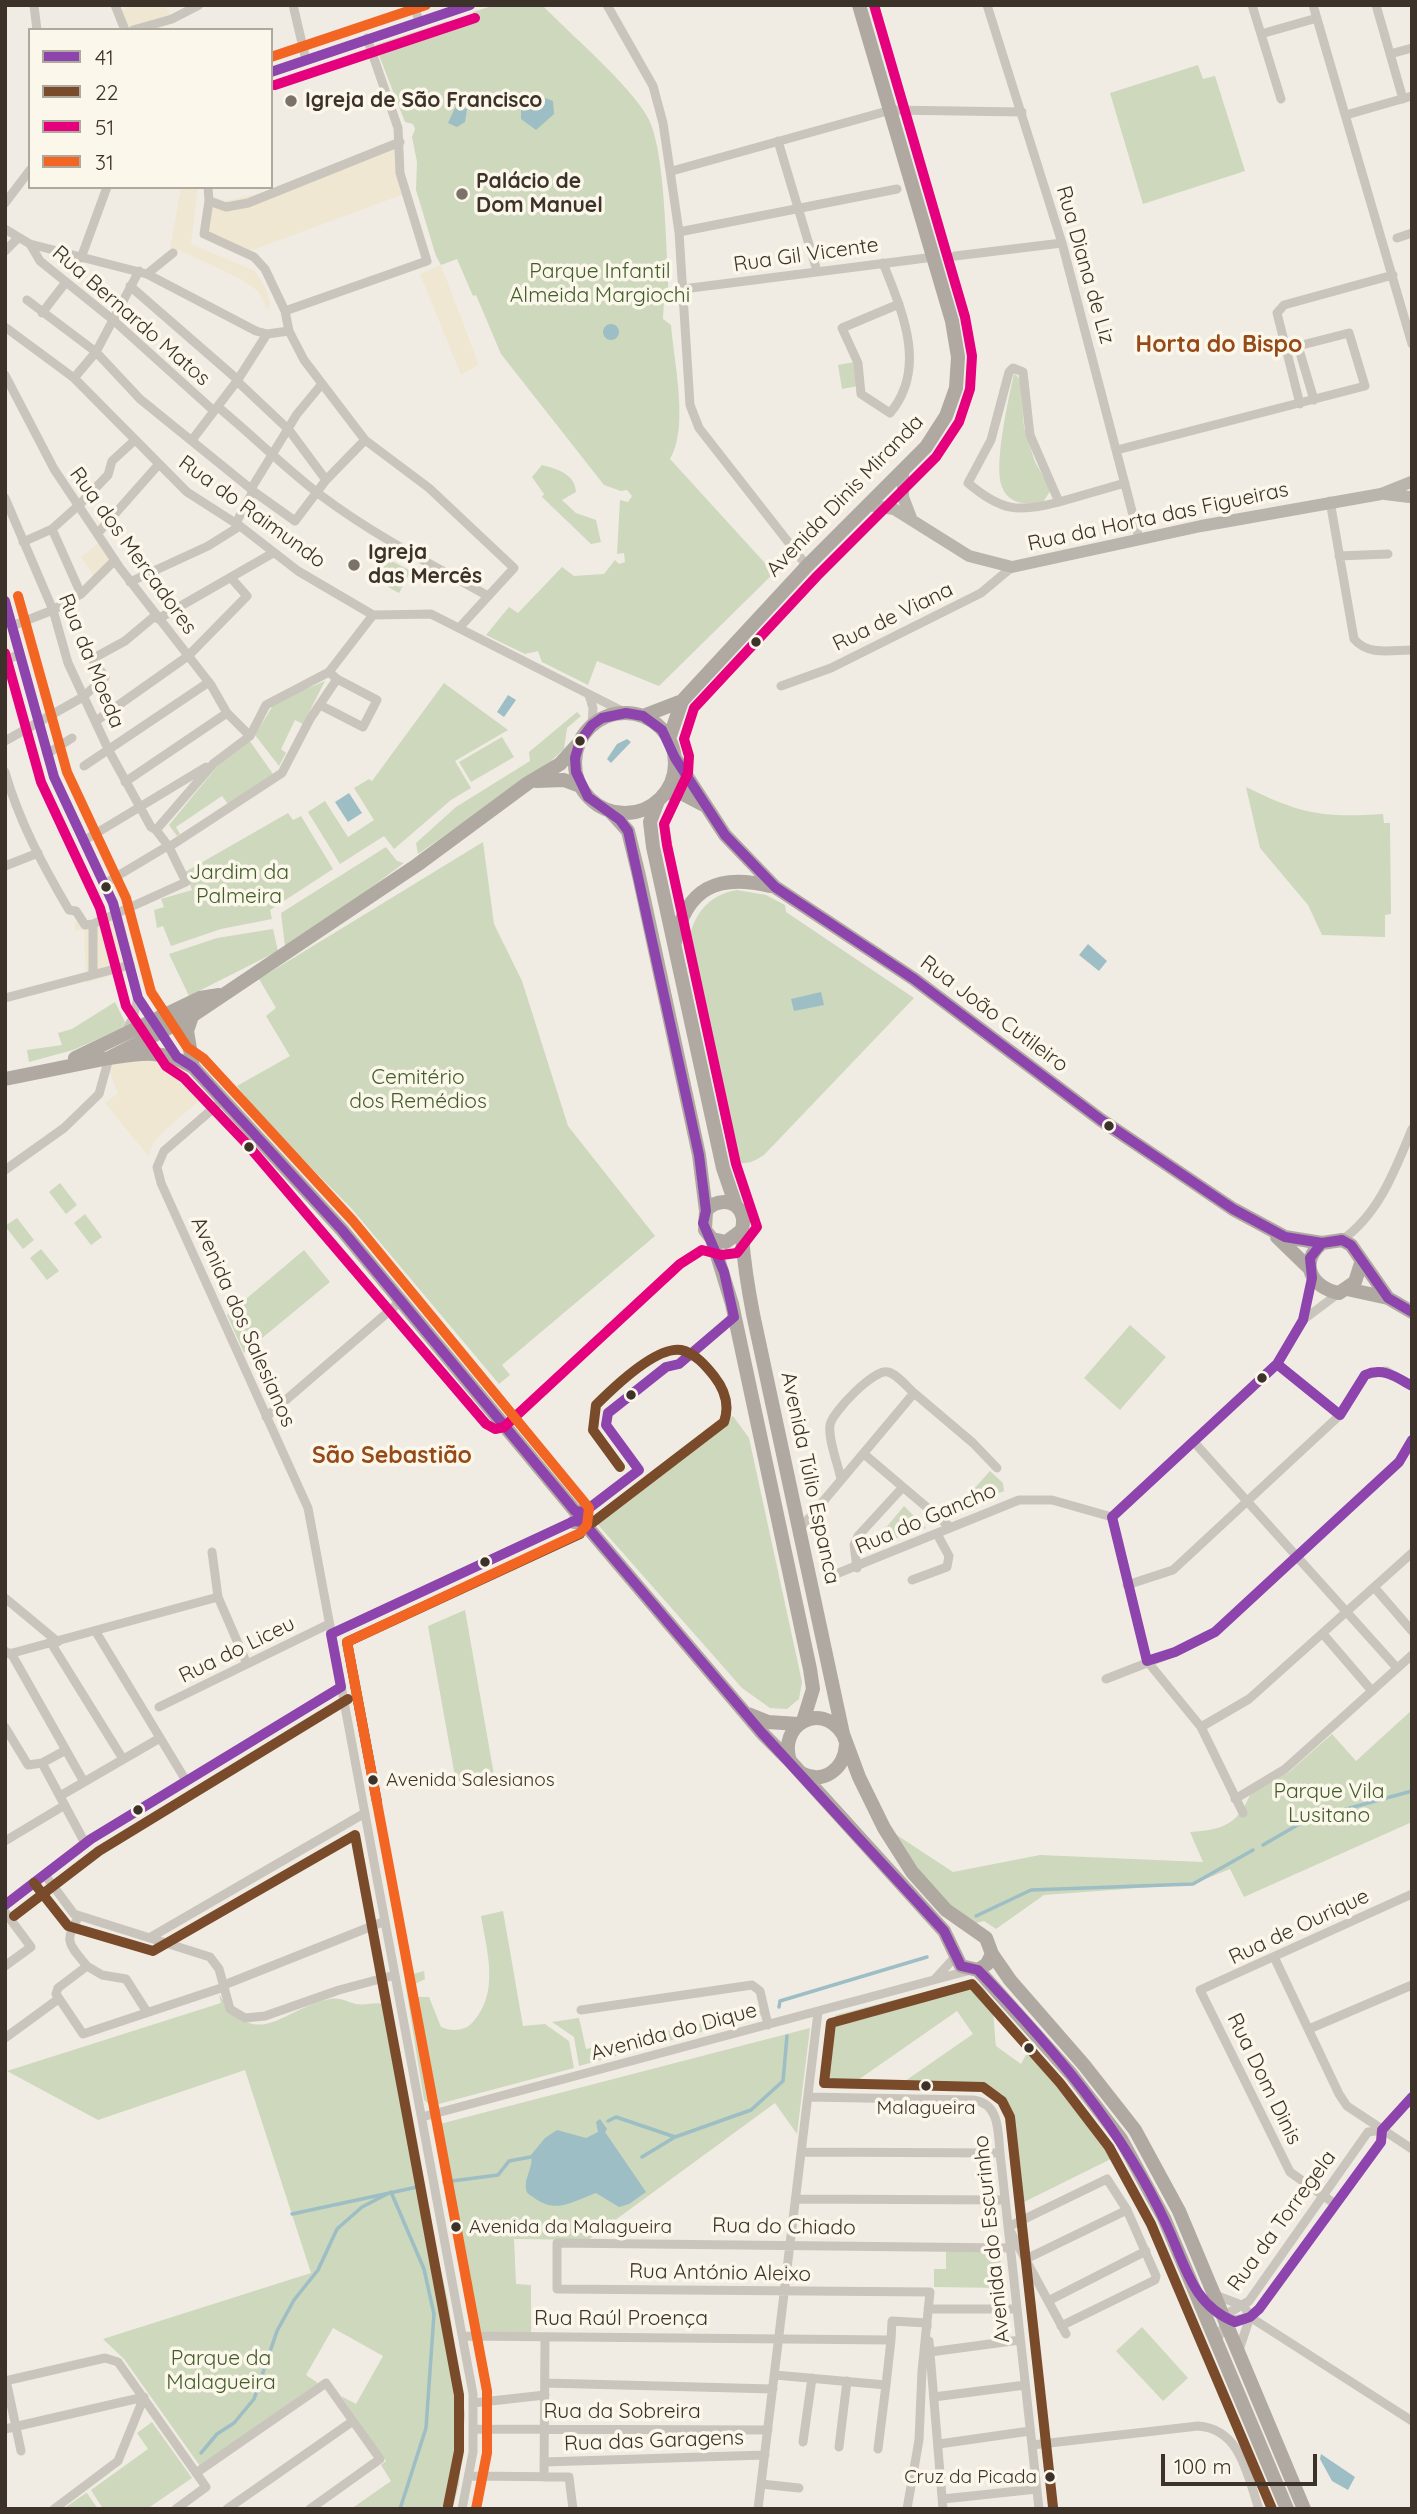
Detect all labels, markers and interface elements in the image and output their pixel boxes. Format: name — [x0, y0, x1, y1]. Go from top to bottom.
legend — [28, 28, 273, 189]
text: 41 — [95, 44, 114, 70]
text: 22 — [95, 79, 118, 105]
place label: Igreja de São Francisco — [305, 88, 542, 114]
marker: Igreja de São Francisco — [283, 93, 299, 109]
text: 51 — [95, 114, 114, 140]
text: 31 — [95, 149, 114, 175]
place label: Palácio de Dom Manuel — [476, 169, 603, 219]
street label: Rua Diana de Liz — [1050, 183, 1120, 347]
marker: Palácio de Dom Manuel — [454, 186, 470, 202]
street label: Rua Gil Vicente — [732, 232, 880, 278]
street label: Rua Bernardo Matos — [47, 241, 215, 391]
park label: Parque Infantil Almeida Margiochi — [510, 259, 690, 309]
district label: Horta do Bispo — [1136, 331, 1302, 359]
street label: Avenida Dinis Miranda — [761, 410, 929, 582]
street label: Rua do Raimundo — [174, 450, 330, 574]
street label: Rua dos Mercadores — [64, 463, 202, 639]
street label: Rua da Horta das Figueiras — [1025, 477, 1291, 557]
place label: Igreja das Mercês — [368, 540, 482, 590]
marker: Igreja das Mercês — [346, 557, 362, 573]
street label: Rua de Viana — [829, 577, 957, 657]
street label: Rua da Moeda — [53, 590, 129, 732]
unlabelled marker — [749, 635, 763, 649]
unlabelled marker — [573, 734, 587, 748]
park label: Jardim da Palmeira — [189, 860, 289, 910]
unlabelled marker — [99, 880, 113, 894]
street label: Rua João Cutileiro — [915, 950, 1073, 1078]
park label: Cemitério dos Remédios — [349, 1065, 487, 1115]
unlabelled marker — [1102, 1119, 1116, 1133]
unlabelled marker — [242, 1140, 256, 1154]
street label: Avenida dos Salesianos — [185, 1213, 301, 1431]
street label: Avenida Túlio Espanca — [775, 1369, 845, 1587]
unlabelled marker — [1255, 1371, 1269, 1385]
unlabelled marker — [624, 1388, 638, 1402]
district label: São Sebastião — [312, 1442, 472, 1470]
street label: Rua do Gancho — [852, 1478, 1000, 1560]
unlabelled marker — [478, 1555, 492, 1569]
street label: Rua do Liceu — [175, 1611, 299, 1689]
place label: Avenida Salesianos — [386, 1769, 555, 1791]
marker: Avenida Salesianos — [366, 1773, 380, 1787]
park label: Parque Vila Lusitano — [1273, 1779, 1385, 1829]
unlabelled marker — [131, 1803, 145, 1817]
street label: Rua de Ourique — [1225, 1884, 1373, 1970]
street label: Avenida do Dique — [588, 1998, 760, 2066]
street label: Rua Dom Dinis — [1221, 2009, 1307, 2149]
unlabelled marker — [1022, 2041, 1036, 2055]
marker: Malagueira — [919, 2079, 933, 2093]
place label: Malagueira — [876, 2097, 976, 2119]
street label: Avenida do Escurinho — [969, 2134, 1015, 2344]
street label: Rua da Torregela — [1222, 2146, 1342, 2296]
street label: Rua do Chiado — [712, 2213, 856, 2241]
place label: Avenida da Malagueira — [469, 2216, 672, 2238]
marker: Avenida da Malagueira — [449, 2220, 463, 2234]
street label: Rua António Aleixo — [629, 2259, 811, 2287]
street label: Rua Raúl Proença — [534, 2306, 708, 2332]
park label: Parque da Malagueira — [166, 2346, 276, 2396]
street label: Rua da Sobreira — [543, 2399, 701, 2425]
street label: Rua das Garagens — [564, 2425, 744, 2457]
scale bar — [1165, 2440, 1321, 2484]
text: 100 m — [1174, 2453, 1232, 2479]
place label: Cruz da Picada — [904, 2466, 1037, 2488]
marker: Cruz da Picada — [1043, 2470, 1057, 2484]

